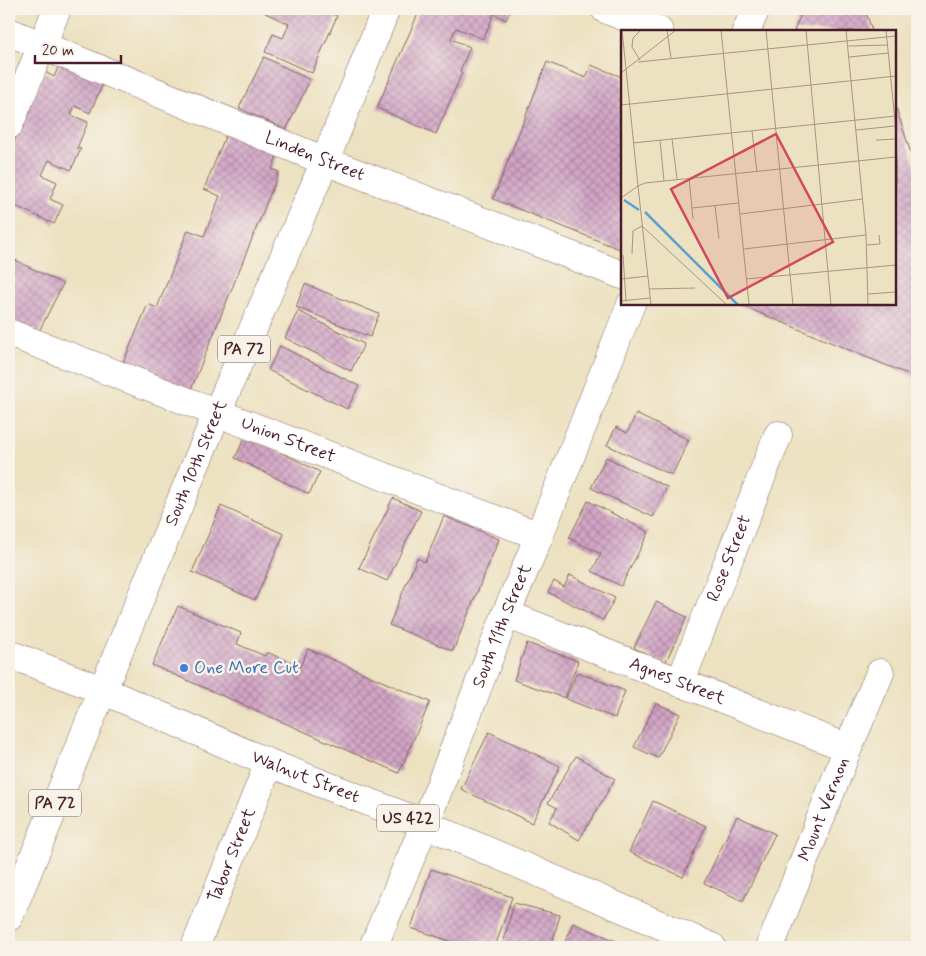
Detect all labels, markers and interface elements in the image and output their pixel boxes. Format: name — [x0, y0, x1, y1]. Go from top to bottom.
inset map — [621, 30, 896, 305]
scale bar — [35, 32, 121, 64]
text: 20 m — [42, 41, 74, 61]
street label: Linden Street — [261, 126, 368, 187]
road number: PA 72 — [218, 336, 270, 362]
street label: South 10th Street — [160, 396, 233, 530]
street label: Union Street — [237, 411, 339, 469]
street label: Rose Street — [701, 511, 757, 605]
street label: South 11th Street — [467, 560, 538, 691]
street label: Agnes Street — [626, 651, 729, 711]
place label: One More Cut — [194, 656, 299, 680]
marker: One More Cut — [178, 662, 190, 674]
street label: Walnut Street — [248, 745, 363, 809]
street label: Mount Vernon — [793, 754, 855, 865]
road number: PA 72 — [29, 790, 81, 816]
street label: Tabor Street — [202, 804, 262, 906]
road number: US 422 — [377, 804, 439, 831]

